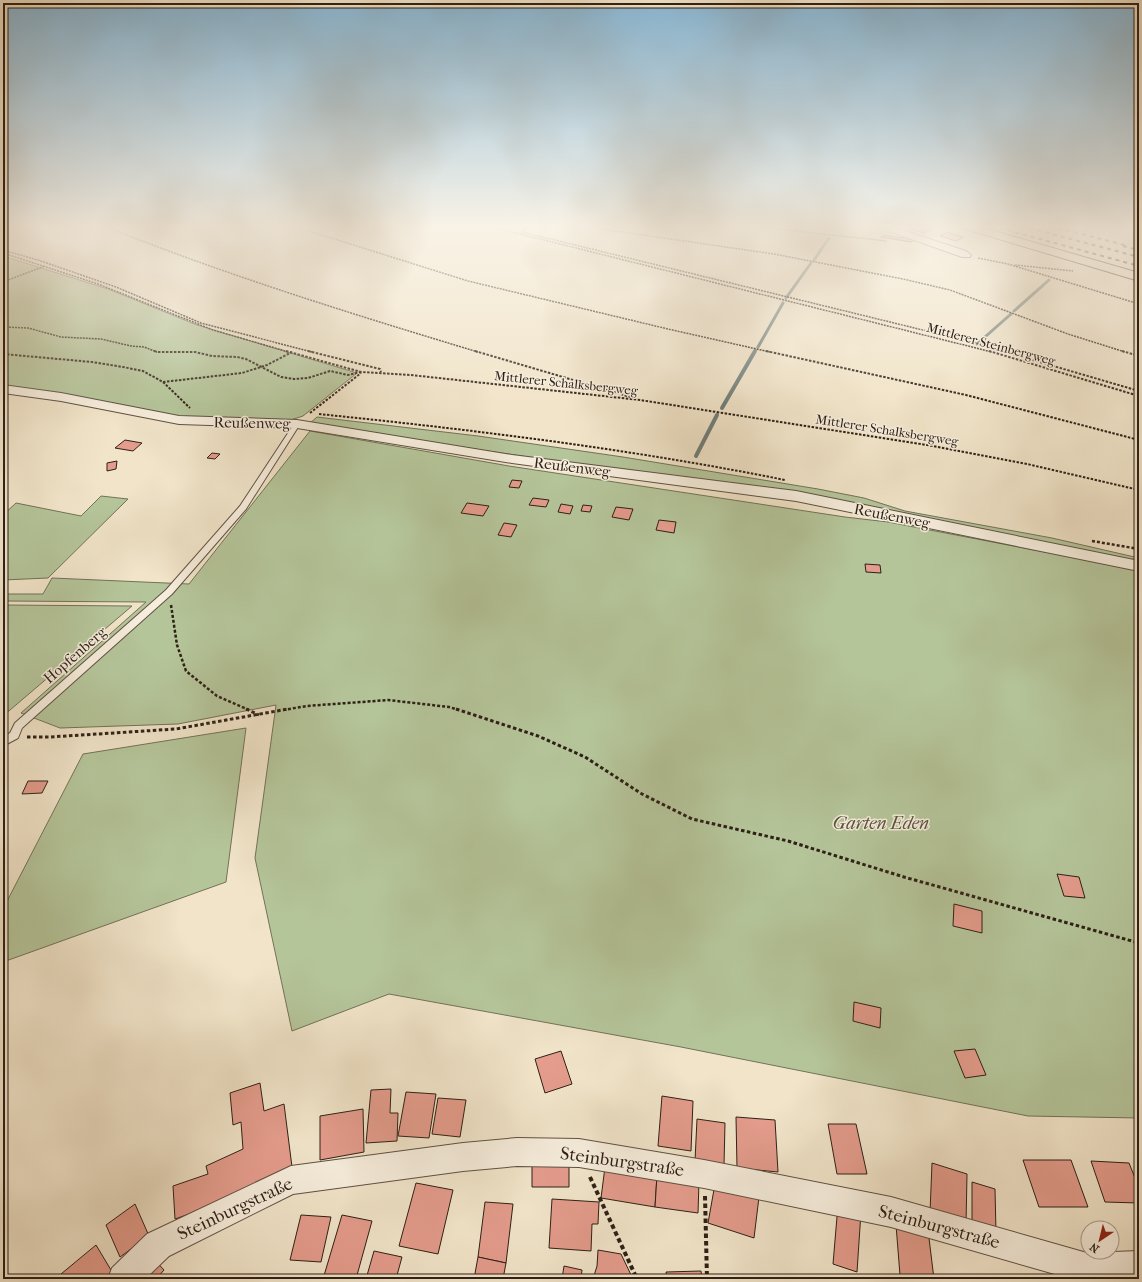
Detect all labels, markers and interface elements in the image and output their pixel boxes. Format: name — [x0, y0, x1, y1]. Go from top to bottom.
street label: Mittlerer Steinbergweg — [925, 320, 1058, 369]
street label: Mittlerer Schalksbergweg — [493, 368, 640, 398]
street label: Mittlerer Schalksbergweg — [814, 411, 961, 449]
street label: Reußenweg — [213, 413, 292, 433]
street label: Reußenweg — [533, 453, 612, 481]
street label: Reußenweg — [853, 500, 932, 532]
street label: Hopfenberg — [40, 622, 111, 687]
park label: Garten Eden — [833, 813, 929, 834]
street label: Steinburgstraße — [559, 1143, 685, 1181]
street label: Steinburgstraße — [174, 1173, 296, 1245]
street label: Steinburgstraße — [876, 1201, 1002, 1253]
north arrow — [1080, 1220, 1120, 1260]
text: N — [1087, 1240, 1102, 1256]

